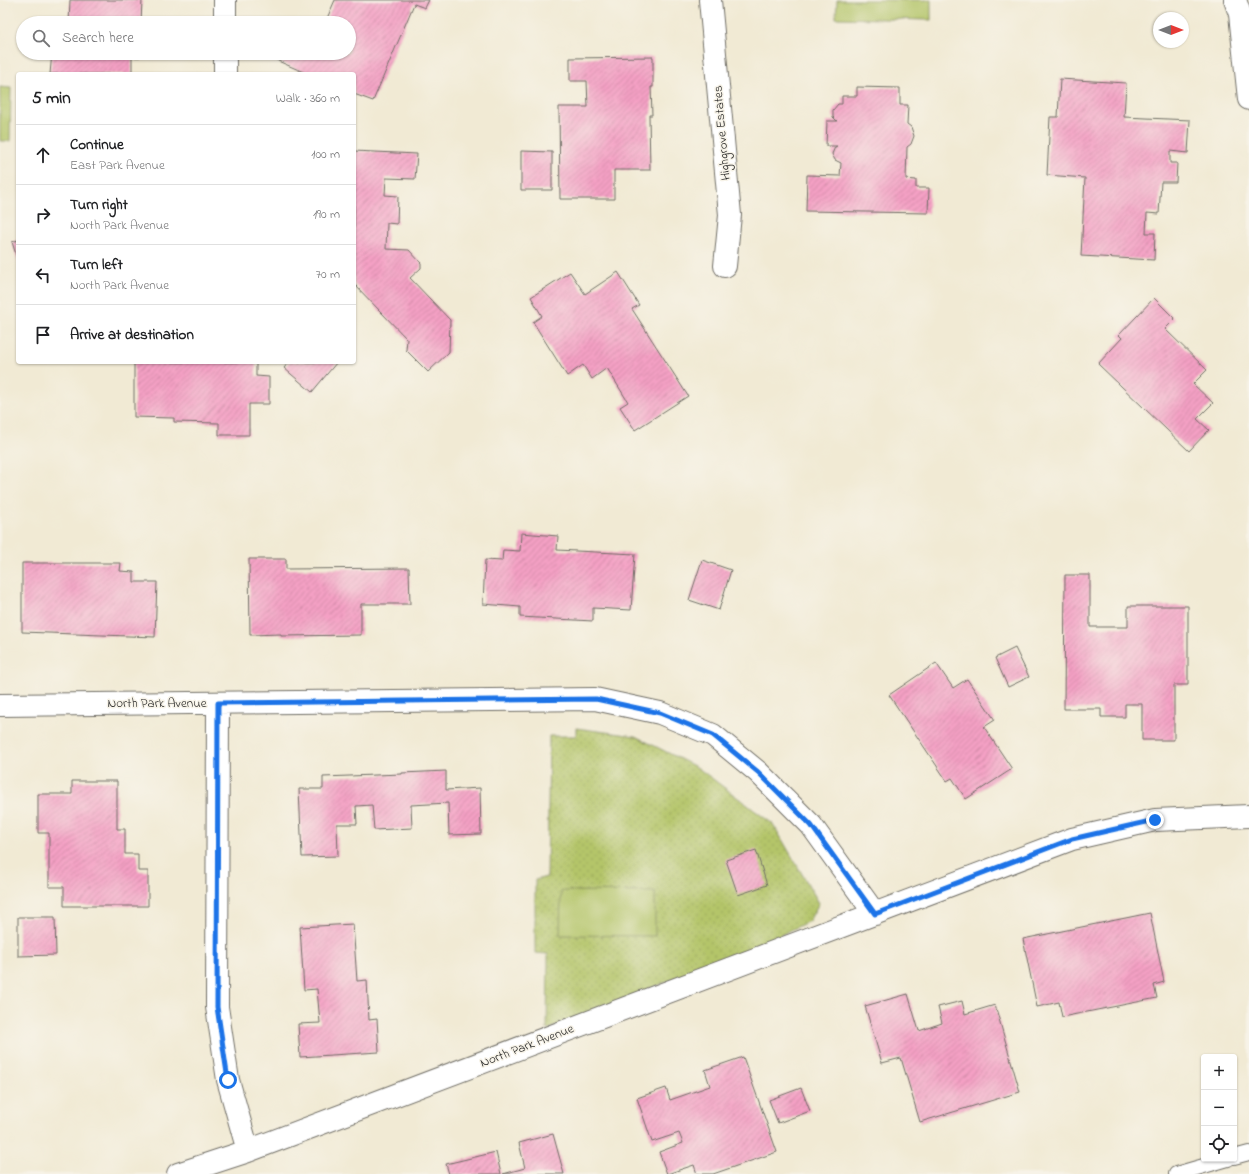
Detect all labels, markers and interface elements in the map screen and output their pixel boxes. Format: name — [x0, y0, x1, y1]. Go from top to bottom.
north arrow — [1153, 12, 1189, 48]
search box — [16, 16, 356, 60]
icon: search — [30, 27, 52, 49]
text: Search here — [62, 27, 134, 49]
street label: Highgrove Estates — [708, 84, 737, 181]
text: 5 min — [32, 86, 71, 111]
text: Walk · 360 m — [276, 89, 340, 108]
text: Continue — [70, 134, 124, 156]
icon: ahead — [32, 144, 54, 166]
text: 100 m — [311, 145, 340, 164]
text: East Park Avenue — [70, 156, 165, 175]
text: Turn right — [70, 194, 128, 216]
icon: right — [32, 204, 54, 226]
text: 190 m — [313, 205, 340, 224]
text: North Park Avenue — [70, 216, 169, 235]
text: Turn left — [70, 254, 123, 276]
icon: left — [32, 264, 54, 286]
text: 70 m — [316, 265, 340, 284]
text: North Park Avenue — [70, 276, 169, 295]
icon: arrive — [32, 324, 54, 346]
text: Arrive at destination — [70, 324, 194, 346]
street label: North Park Avenue — [108, 694, 207, 713]
route end — [1146, 811, 1164, 829]
street label: North Park Avenue — [477, 1019, 577, 1073]
map controls — [1201, 1054, 1237, 1162]
button: + — [1201, 1054, 1237, 1090]
route start — [219, 1071, 237, 1089]
button: − — [1201, 1090, 1237, 1126]
button: locate — [1201, 1126, 1237, 1162]

